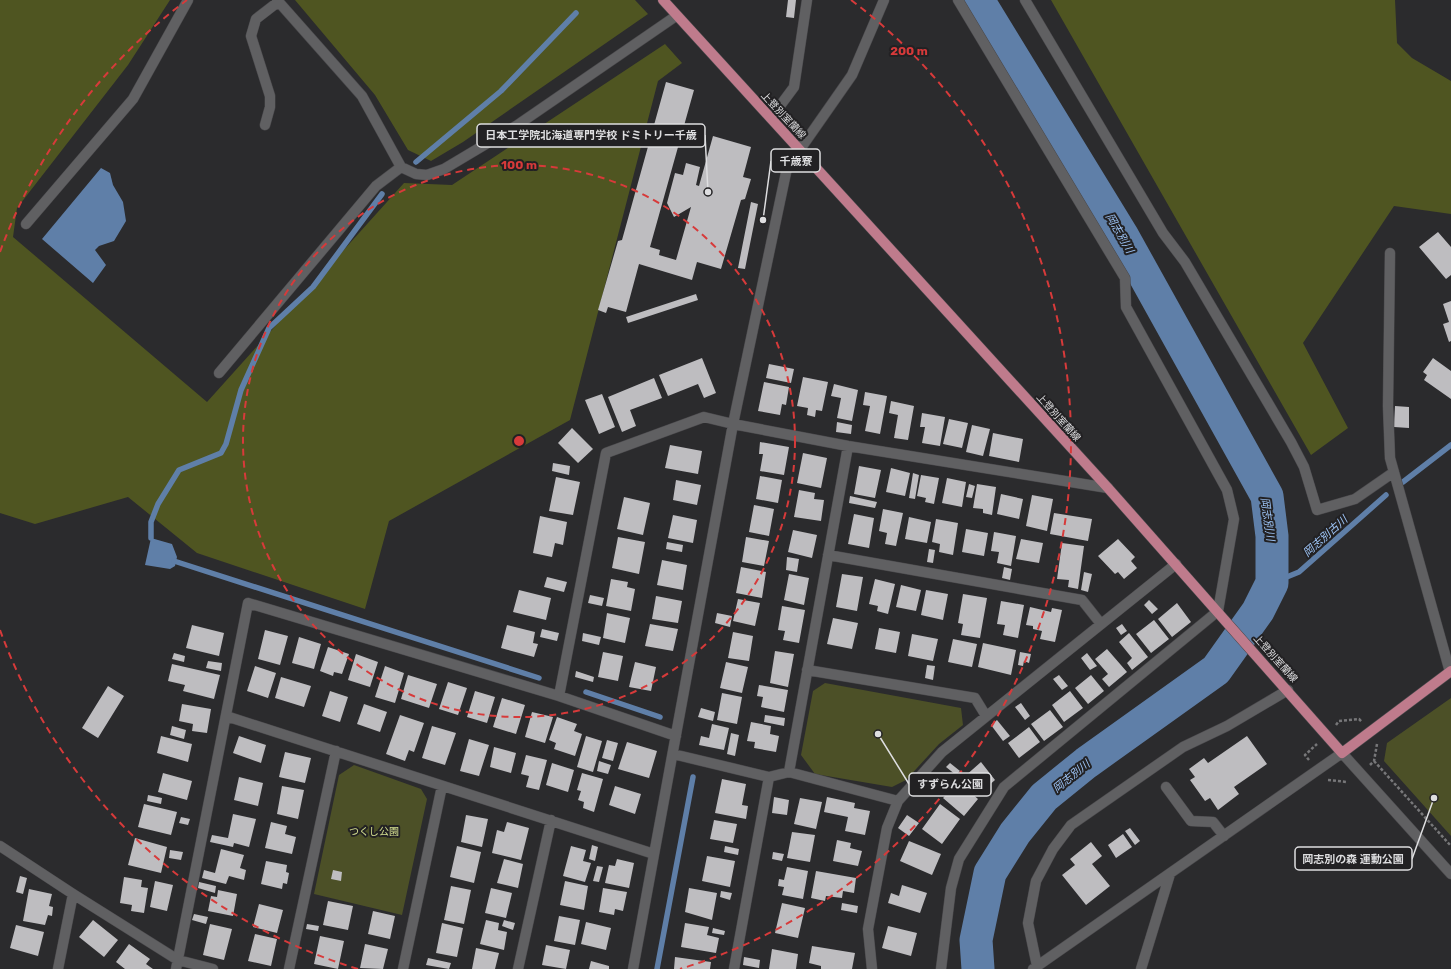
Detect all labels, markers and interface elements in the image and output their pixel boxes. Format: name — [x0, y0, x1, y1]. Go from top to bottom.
text: 200 m — [890, 44, 928, 58]
street label: 上登別室蘭線 — [758, 90, 808, 142]
callout: 日本工学院北海道専門学校 ドミトリー千歳 — [477, 124, 705, 147]
text: 日本工学院北海道専門学校 ドミトリー千歳 — [485, 129, 697, 142]
callout: 千歳寮 — [771, 149, 820, 172]
text: 千歳寮 — [780, 155, 813, 168]
text: 100 m — [501, 158, 537, 172]
water label: 岡志別川 — [1103, 211, 1137, 256]
street label: 上登別室蘭線 — [1034, 391, 1083, 444]
centre of rings — [512, 434, 526, 448]
water label: 岡志別川 — [1258, 496, 1277, 543]
water label: 岡志別古川 — [1301, 512, 1351, 560]
street label: 上登別室蘭線 — [1251, 632, 1300, 685]
water label: 岡志別川 — [1050, 757, 1093, 795]
callout: すずらん公園 — [909, 773, 991, 796]
text: すずらん公園 — [917, 778, 983, 791]
park label: つくし公園 — [349, 826, 399, 838]
callout: 岡志別の森 運動公園 — [1295, 847, 1412, 870]
text: 岡志別の森 運動公園 — [1302, 853, 1404, 866]

